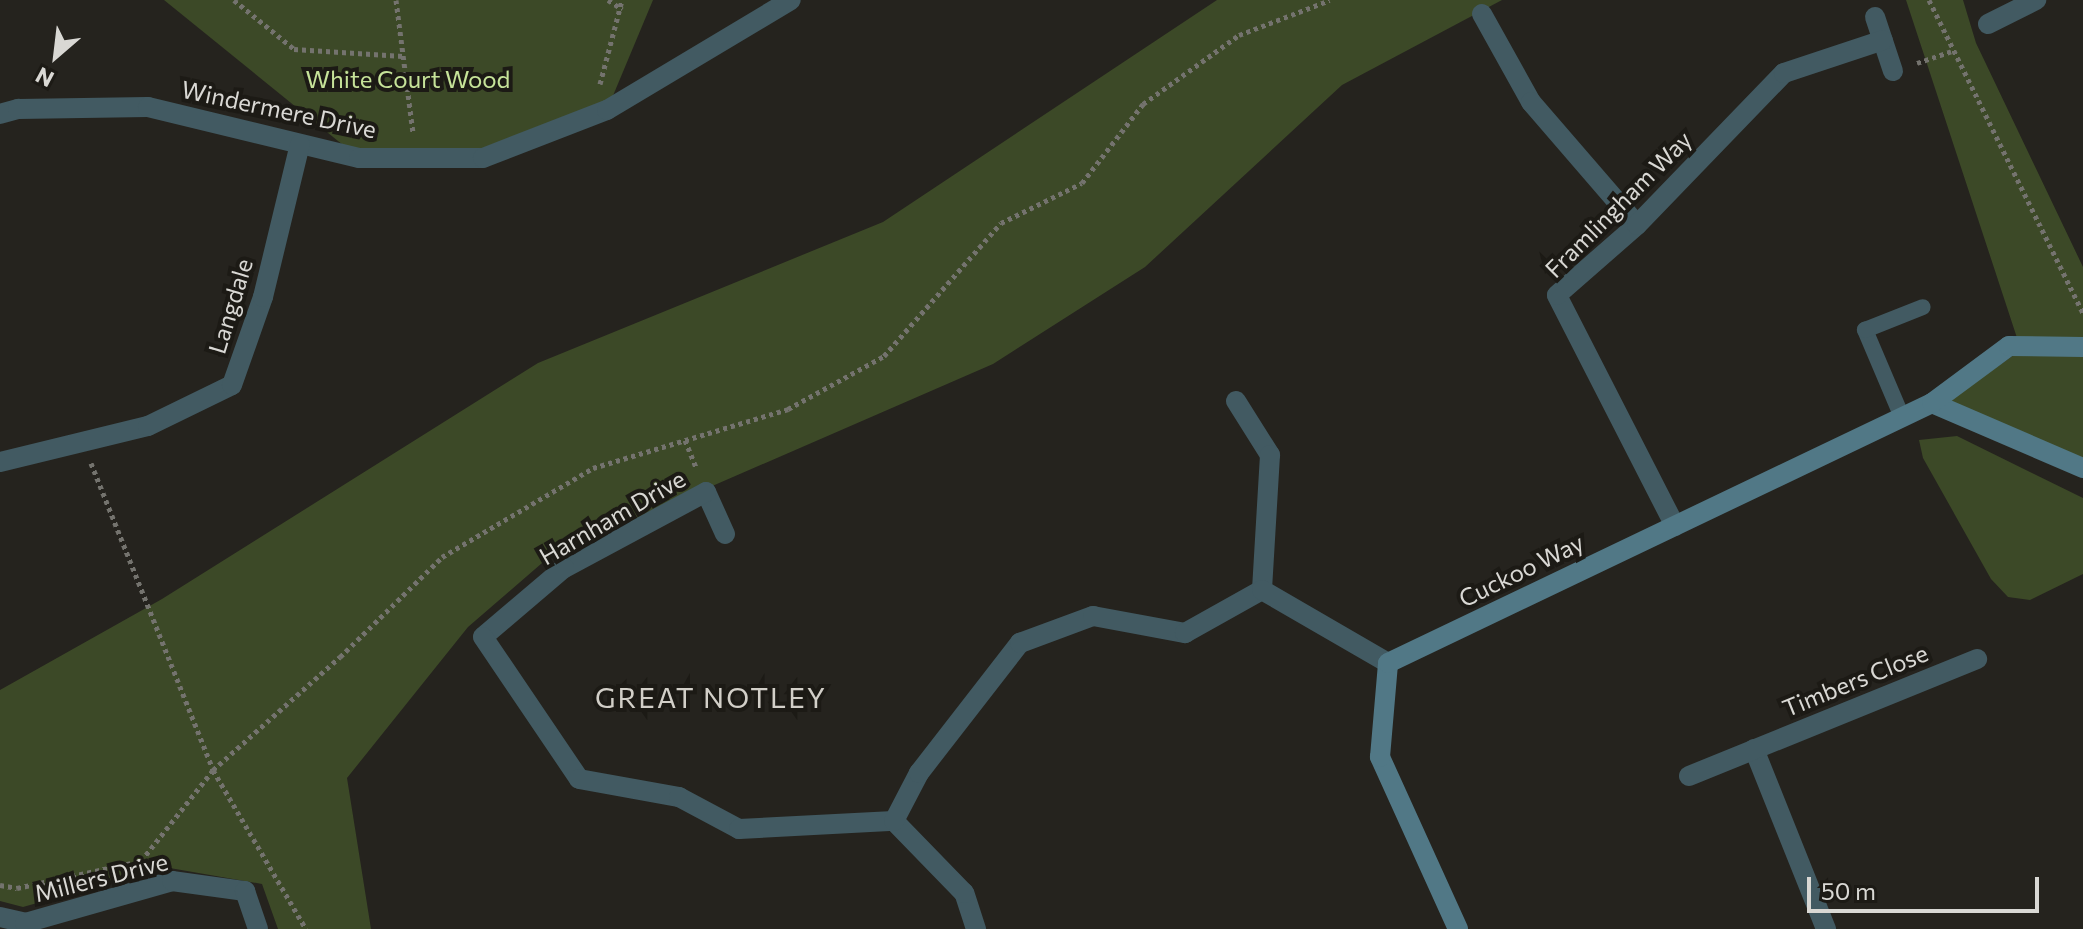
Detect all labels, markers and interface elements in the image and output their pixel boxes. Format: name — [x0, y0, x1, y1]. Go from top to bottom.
north arrow — [16, 16, 96, 96]
text: N — [31, 62, 58, 93]
park label: White Court Wood — [306, 65, 510, 93]
street label: Windermere Drive — [179, 74, 379, 144]
street label: Framlingham Way — [1539, 125, 1697, 283]
street label: Langdale — [202, 255, 258, 357]
street label: Harnham Drive — [534, 464, 690, 570]
street label: Cuckoo Way — [1454, 527, 1588, 613]
street label: Timbers Close — [1778, 638, 1932, 722]
district label: GREAT NOTLEY — [595, 680, 827, 714]
street label: Millers Drive — [31, 846, 171, 908]
scale bar — [1811, 861, 2043, 911]
text: 50 m — [1821, 876, 1876, 905]

